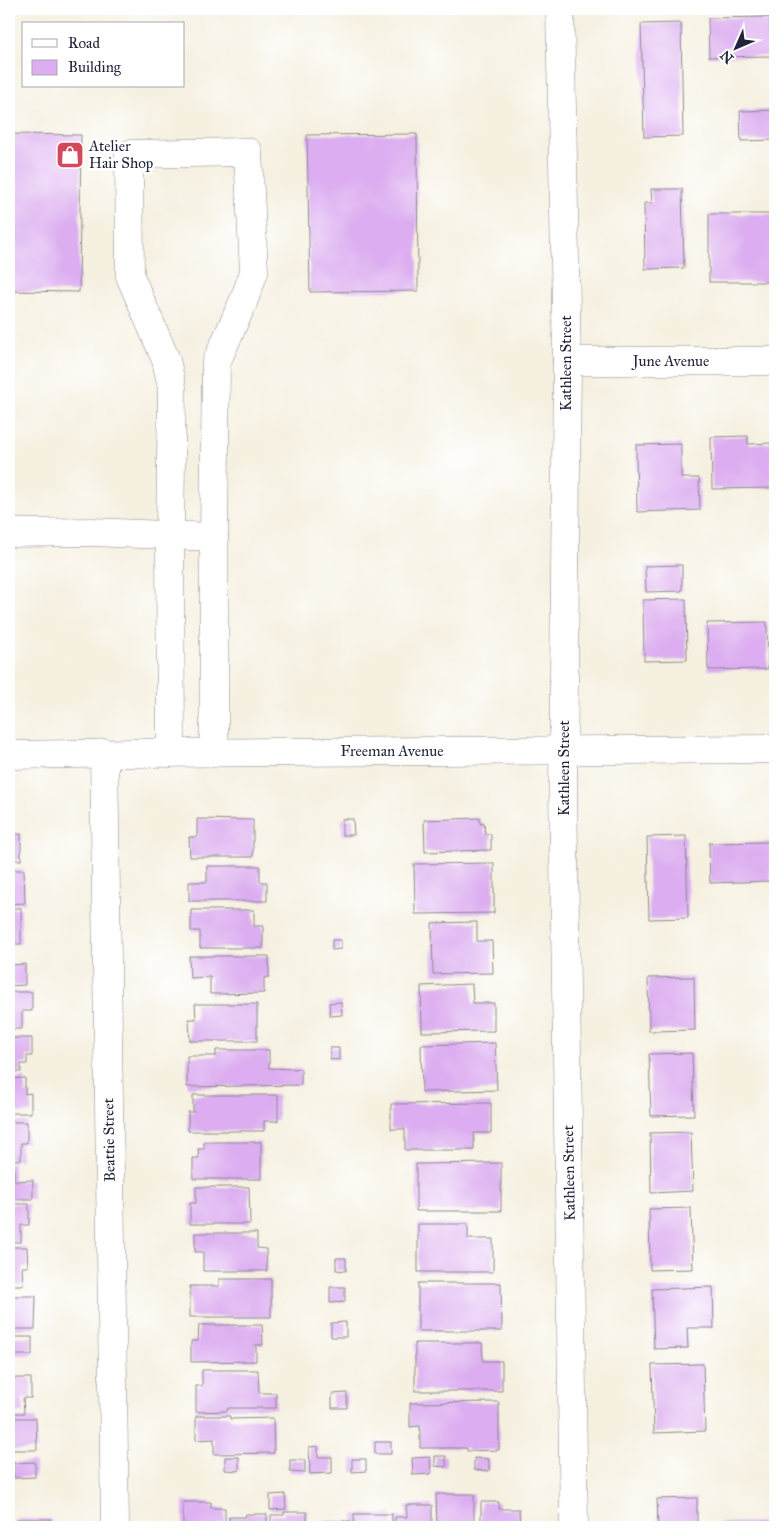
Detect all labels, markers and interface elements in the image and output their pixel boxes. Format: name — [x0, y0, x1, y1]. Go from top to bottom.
legend — [22, 22, 185, 88]
north arrow — [712, 22, 762, 72]
text: Road — [68, 34, 100, 52]
text: N — [717, 47, 737, 67]
text: Building — [68, 58, 122, 76]
place label: Atelier Hair Shop — [88, 137, 153, 172]
shop icon: Atelier Hair Shop — [55, 140, 85, 170]
street label: Kathleen Street — [557, 314, 575, 411]
street label: June Avenue — [631, 352, 709, 371]
street label: Kathleen Street — [555, 719, 573, 816]
street label: Freeman Avenue — [341, 742, 443, 760]
street label: Beattie Street — [99, 1097, 119, 1182]
street label: Kathleen Street — [559, 1124, 579, 1221]

